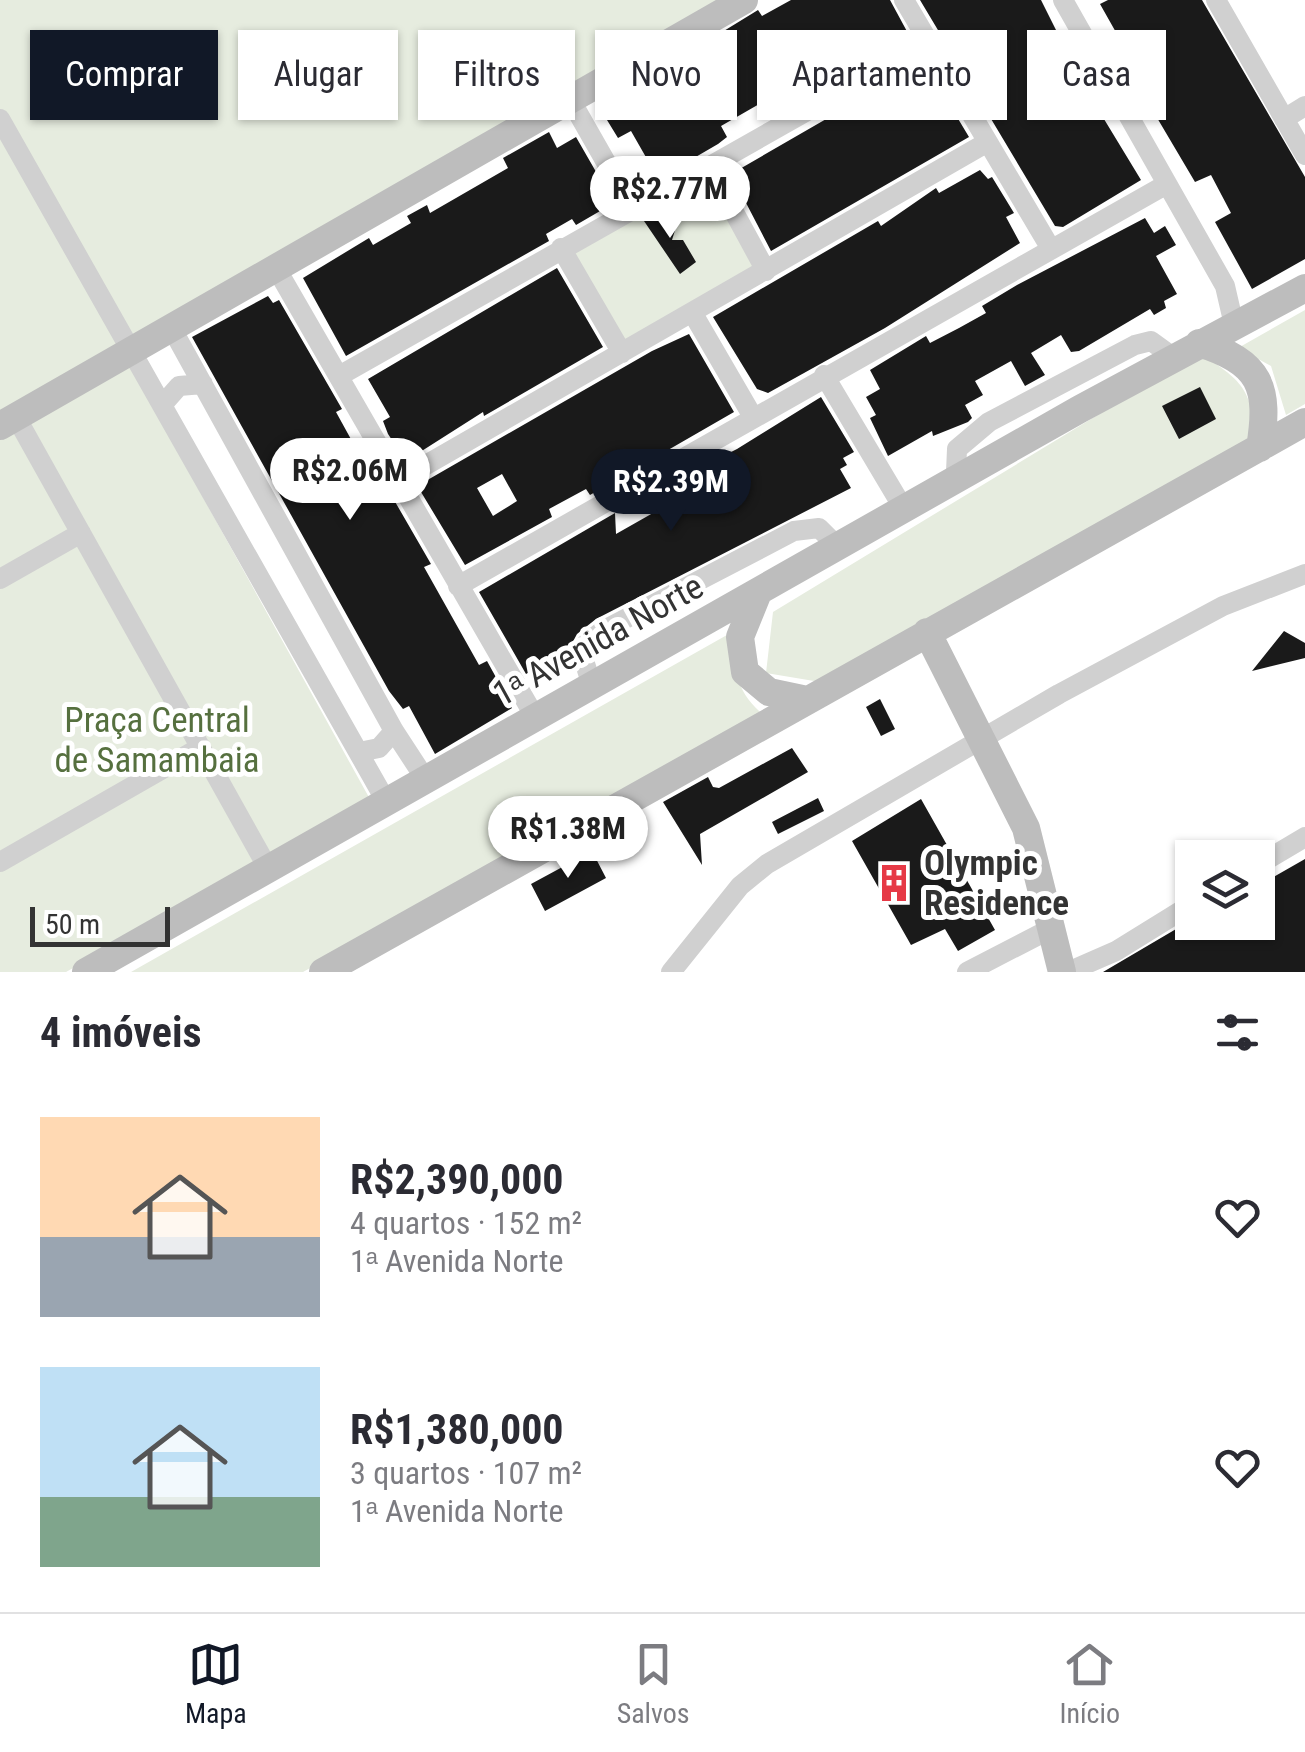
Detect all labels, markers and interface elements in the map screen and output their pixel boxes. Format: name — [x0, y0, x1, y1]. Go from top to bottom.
chip: Comprar — [30, 30, 218, 120]
chip: Alugar — [238, 30, 398, 120]
chip: Filtros — [418, 30, 575, 120]
chip: Novo — [595, 30, 737, 120]
chip: Apartamento — [757, 30, 1007, 120]
chip: Casa — [1027, 30, 1166, 120]
pin: R$2.77M — [578, 156, 762, 241]
text: R$2.77M — [612, 169, 728, 207]
pin: R$2.06M — [258, 438, 442, 523]
pin: R$2.39M — [579, 449, 763, 534]
text: R$2.06M — [292, 451, 408, 489]
text: R$2.39M — [613, 462, 729, 500]
street label: 1ᵃ Avenida Norte — [486, 566, 710, 715]
park label: Praça Central de Samambaia — [54, 700, 260, 781]
pin: R$1.38M — [476, 796, 660, 881]
text: R$1.38M — [510, 809, 626, 847]
map controls — [1175, 840, 1275, 940]
button: layers — [1175, 840, 1275, 940]
place label: Olympic Residence — [924, 843, 1069, 924]
building icon: Olympic Residence — [873, 862, 915, 904]
scale bar — [30, 902, 170, 946]
text: 50 m — [45, 908, 100, 941]
icon: filters — [1210, 1005, 1265, 1060]
text: 4 imóveis — [40, 1008, 202, 1057]
text: R$2,390,000 — [350, 1155, 564, 1204]
icon: home — [120, 1157, 240, 1277]
icon: heart — [1210, 1190, 1265, 1245]
text: 4 quartos · 152 m² — [350, 1204, 582, 1242]
text: 1ᵃ Avenida Norte — [350, 1242, 563, 1280]
text: R$1,380,000 — [350, 1405, 564, 1454]
icon: home — [120, 1407, 240, 1527]
icon: heart — [1210, 1440, 1265, 1495]
text: 3 quartos · 107 m² — [350, 1454, 582, 1492]
text: 1ᵃ Avenida Norte — [350, 1492, 563, 1530]
tab: Mapa — [185, 1637, 247, 1730]
tab: Salvos — [617, 1637, 690, 1730]
tab: Início — [1059, 1637, 1120, 1730]

